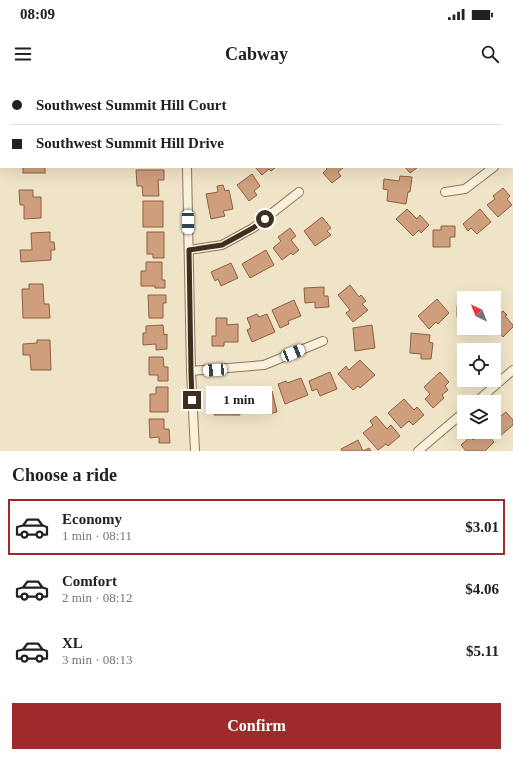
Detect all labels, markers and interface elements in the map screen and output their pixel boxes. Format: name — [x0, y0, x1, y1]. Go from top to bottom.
text: 08:09 — [20, 6, 55, 22]
icon: menu — [12, 43, 34, 65]
icon: search — [479, 43, 501, 65]
text: Cabway — [225, 44, 288, 64]
text: Southwest Summit Hill Court — [36, 97, 226, 113]
text: Southwest Summit Hill Drive — [36, 135, 224, 151]
car — [182, 210, 194, 234]
route start — [256, 210, 274, 228]
north arrow — [457, 291, 501, 335]
map controls — [457, 291, 501, 439]
car — [280, 343, 306, 363]
button: locate — [457, 343, 501, 387]
car — [203, 363, 227, 377]
callout: 1 min — [206, 386, 272, 414]
route end — [183, 391, 201, 409]
text: 1 min — [223, 392, 255, 407]
button: layers — [457, 395, 501, 439]
text: Choose a ride — [12, 465, 117, 485]
icon: car — [14, 509, 50, 545]
text: Economy — [62, 511, 122, 527]
text: $3.01 — [465, 519, 499, 535]
text: 1 min · 08:11 — [62, 528, 132, 543]
icon: car — [14, 571, 50, 607]
text: Comfort — [62, 573, 117, 589]
text: $4.06 — [465, 581, 499, 597]
text: 2 min · 08:12 — [62, 590, 132, 605]
icon: car — [14, 633, 50, 669]
text: XL — [62, 635, 83, 651]
text: $5.11 — [466, 643, 499, 659]
text: 3 min · 08:13 — [62, 652, 132, 667]
button: Confirm — [12, 703, 501, 749]

